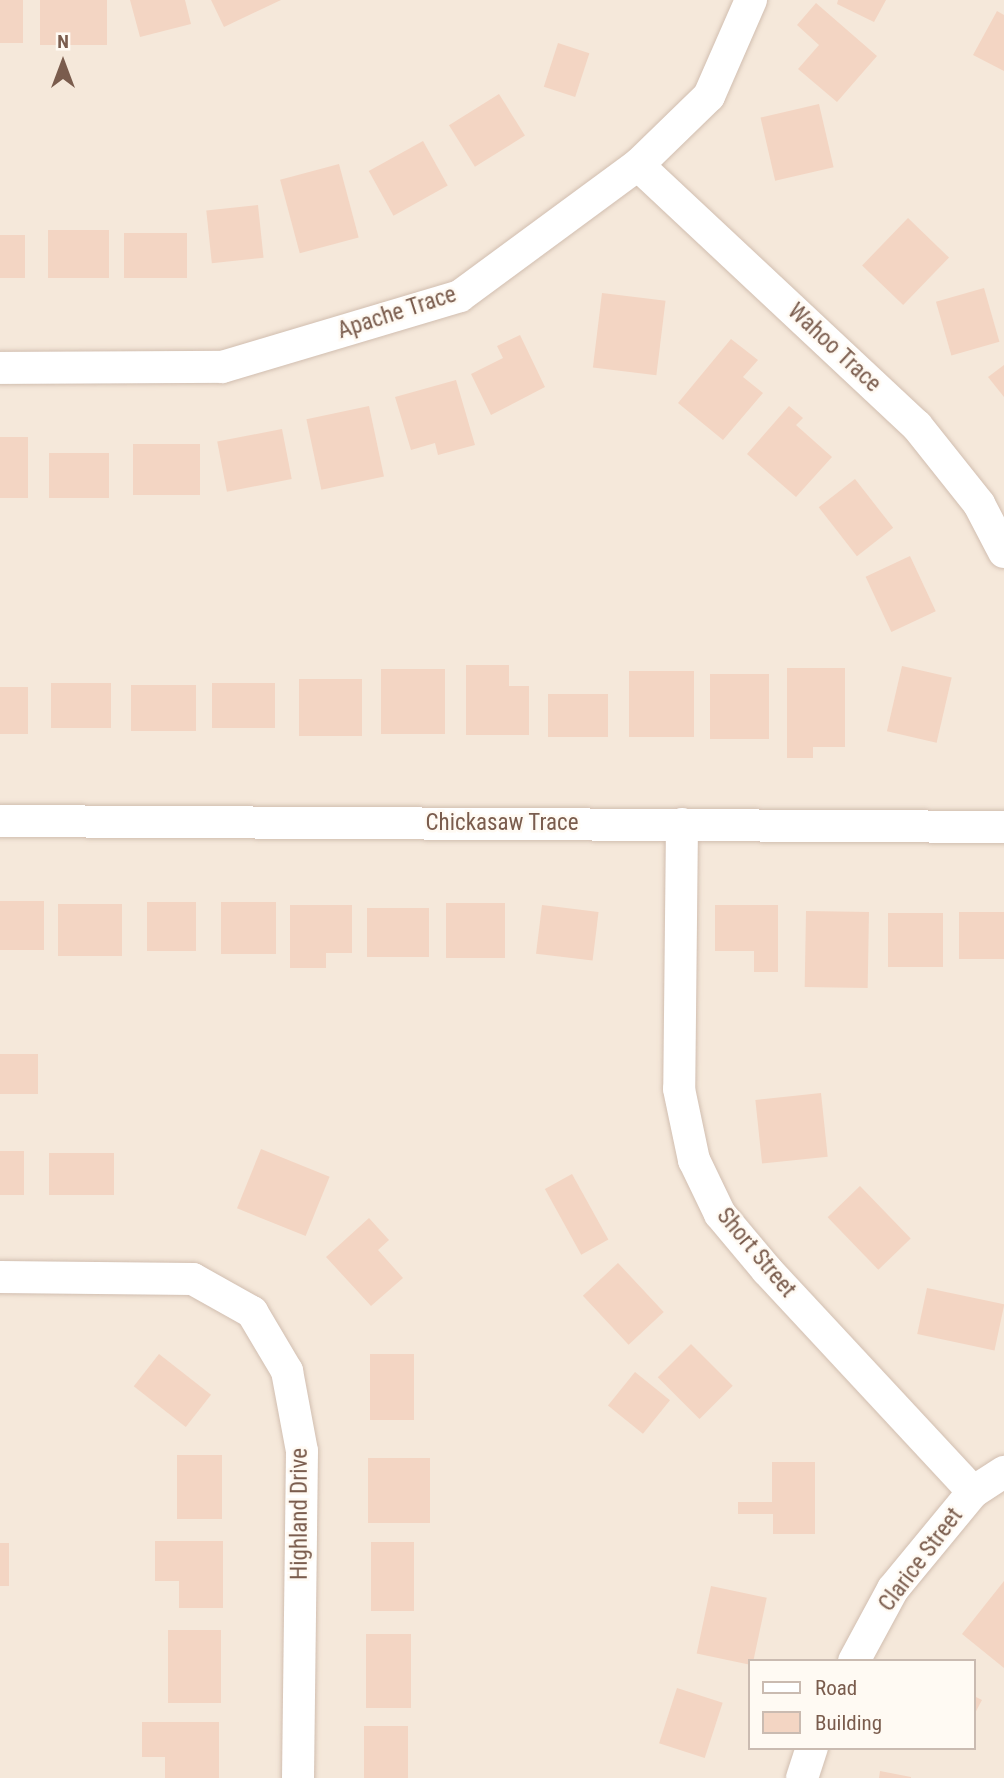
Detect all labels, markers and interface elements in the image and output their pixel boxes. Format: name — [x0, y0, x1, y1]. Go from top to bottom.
north arrow — [28, 28, 98, 98]
text: N — [57, 30, 69, 53]
street label: Apache Trace — [334, 281, 460, 345]
street label: Wahoo Trace — [782, 298, 886, 398]
street label: Chickasaw Trace — [425, 809, 579, 837]
street label: Short Street — [711, 1203, 801, 1303]
street label: Highland Drive — [286, 1448, 314, 1580]
street label: Clarice Street — [873, 1503, 969, 1617]
legend — [748, 1659, 976, 1750]
text: Road — [815, 1676, 857, 1700]
text: Building — [815, 1711, 882, 1735]

